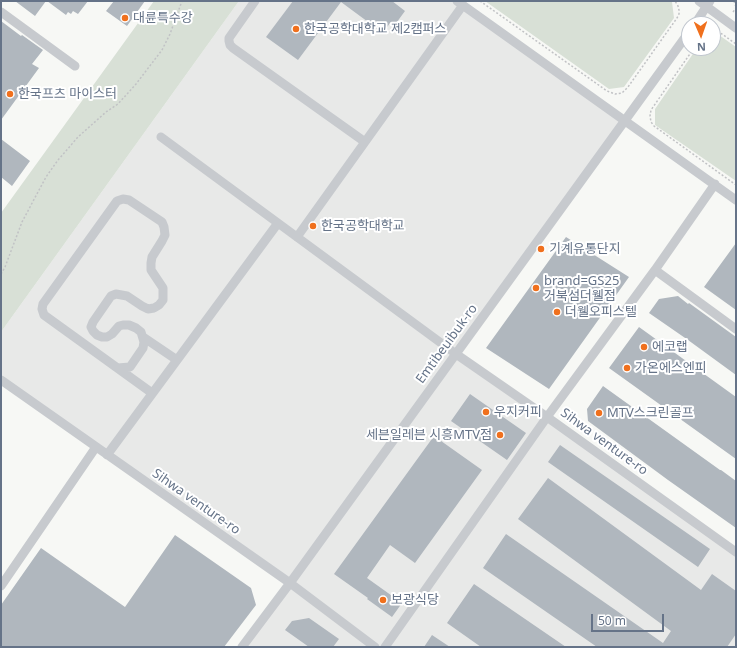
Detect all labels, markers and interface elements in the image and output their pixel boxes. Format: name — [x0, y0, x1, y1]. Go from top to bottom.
place label: 대륜특수강 — [133, 10, 193, 26]
marker: 대륜특수강 — [120, 13, 130, 23]
north arrow — [681, 16, 721, 56]
place label: 한국공학대학교 제2캠퍼스 — [304, 21, 446, 37]
marker: 한국공학대학교 제2캠퍼스 — [291, 24, 301, 34]
text: N — [697, 40, 706, 55]
place label: 한국프츠 마이스터 — [18, 86, 117, 102]
marker: 한국프츠 마이스터 — [5, 89, 15, 99]
place label: 한국공학대학교 — [321, 218, 405, 234]
marker: 한국공학대학교 — [308, 221, 318, 231]
place label: 기계유통단지 — [549, 241, 621, 257]
marker: 기계유통단지 — [536, 244, 546, 254]
place label: brand=GS25 거북섬더웰점 — [544, 273, 619, 304]
marker: brand=GS25 거북섬더웰점 — [531, 283, 541, 293]
street label: Emtibeuibuk-ro — [413, 301, 481, 387]
place label: 더웰오피스텔 — [565, 304, 637, 320]
marker: 더웰오피스텔 — [552, 307, 562, 317]
place label: 에코랩 — [652, 339, 688, 355]
marker: 에코랩 — [639, 342, 649, 352]
place label: 가온에스엔피 — [635, 360, 707, 376]
marker: 가온에스엔피 — [622, 363, 632, 373]
place label: 우지커피 — [494, 404, 542, 420]
street label: Sihwa venture-ro — [557, 405, 651, 479]
place label: MTV스크린골프 — [607, 405, 694, 421]
marker: 우지커피 — [481, 407, 491, 417]
marker: MTV스크린골프 — [594, 408, 604, 418]
place label: 세븐일레븐 시흥MTV점 — [366, 427, 492, 443]
marker: 세븐일레븐 시흥MTV점 — [495, 430, 505, 440]
street label: Sihwa venture-ro — [149, 466, 243, 538]
place label: 보광식당 — [391, 592, 439, 608]
marker: 보광식당 — [378, 595, 388, 605]
scale bar — [593, 606, 666, 632]
text: 50 m — [598, 612, 626, 629]

